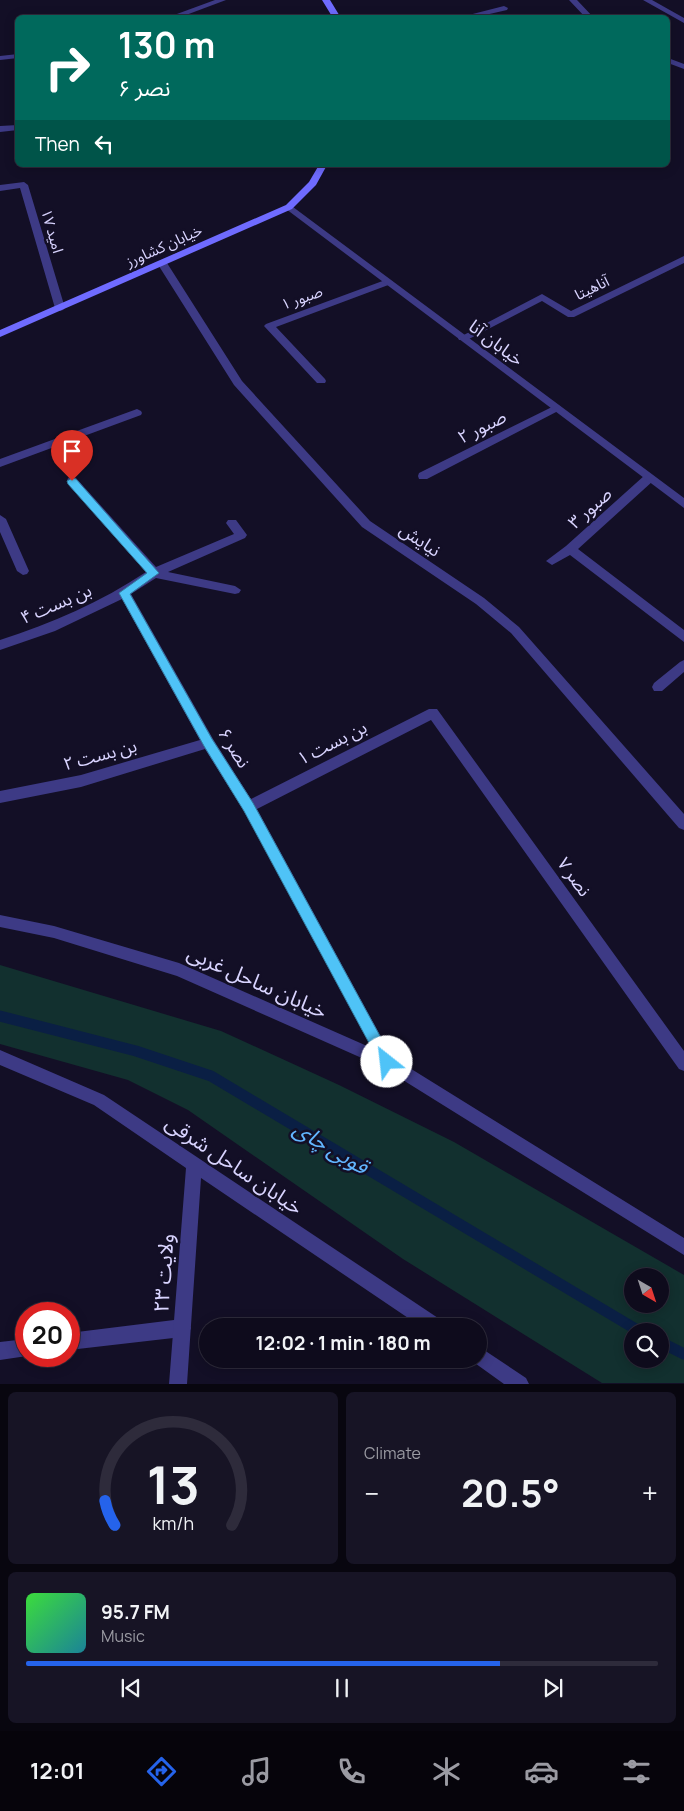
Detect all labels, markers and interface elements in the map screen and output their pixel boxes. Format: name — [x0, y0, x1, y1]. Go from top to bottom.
text: 130 m — [118, 21, 215, 69]
icon: right — [35, 35, 100, 100]
text: نصر ۶ — [118, 73, 171, 103]
icon: left — [90, 130, 118, 158]
text: Then — [35, 131, 80, 157]
street label: امید ۱۷ — [36, 206, 69, 255]
street label: خیابان کشاورز — [121, 219, 205, 272]
street label: آناهیتا — [571, 270, 613, 305]
street label: صبور ۱ — [278, 280, 326, 315]
street label: خیابان آنا — [464, 314, 529, 371]
street label: صبور ۲ — [453, 404, 510, 448]
pin — [51, 430, 93, 481]
icon: arrive — [58, 437, 86, 465]
street label: صبور ۳ — [562, 481, 616, 533]
street label: نیایش — [395, 517, 446, 562]
street label: بن بست ۴ — [16, 577, 95, 629]
street label: بن بست ۱ — [293, 714, 371, 770]
street label: نصر ۶ — [213, 723, 256, 772]
street label: بن بست ۲ — [60, 733, 139, 775]
street label: نصر ۷ — [552, 852, 597, 901]
street label: خیابان ساحل غربی — [183, 938, 332, 1024]
position arrow — [360, 1035, 412, 1087]
street label: خیابان ساحل شرقی — [160, 1108, 309, 1221]
water label: قوبی چای — [288, 1113, 376, 1182]
street label: ولایت ۲۳ — [146, 1233, 180, 1313]
north arrow — [624, 1268, 669, 1312]
map controls — [624, 1268, 669, 1368]
speed limit sign: 20 — [15, 1302, 80, 1367]
button: search — [624, 1323, 669, 1368]
text: 12:02 · 1 min · 180 m — [255, 1330, 431, 1356]
text: Climate — [364, 1442, 421, 1464]
text: 13 — [146, 1449, 200, 1520]
text: 20.5° — [461, 1466, 560, 1518]
text: − — [364, 1474, 379, 1512]
text: + — [642, 1474, 658, 1512]
text: km/h — [152, 1511, 194, 1535]
text: 95.7 FM — [101, 1599, 170, 1625]
text: Music — [101, 1625, 145, 1647]
icon: previous — [117, 1674, 145, 1702]
icon: pause — [328, 1674, 356, 1702]
icon: next — [539, 1674, 567, 1702]
icon: directions — [144, 1754, 179, 1789]
icon: music — [239, 1754, 274, 1789]
icon: phone — [334, 1754, 369, 1789]
icon: climate — [429, 1754, 464, 1789]
icon: car — [524, 1754, 559, 1789]
icon: filters — [619, 1754, 654, 1789]
text: 12:01 — [30, 1756, 84, 1786]

